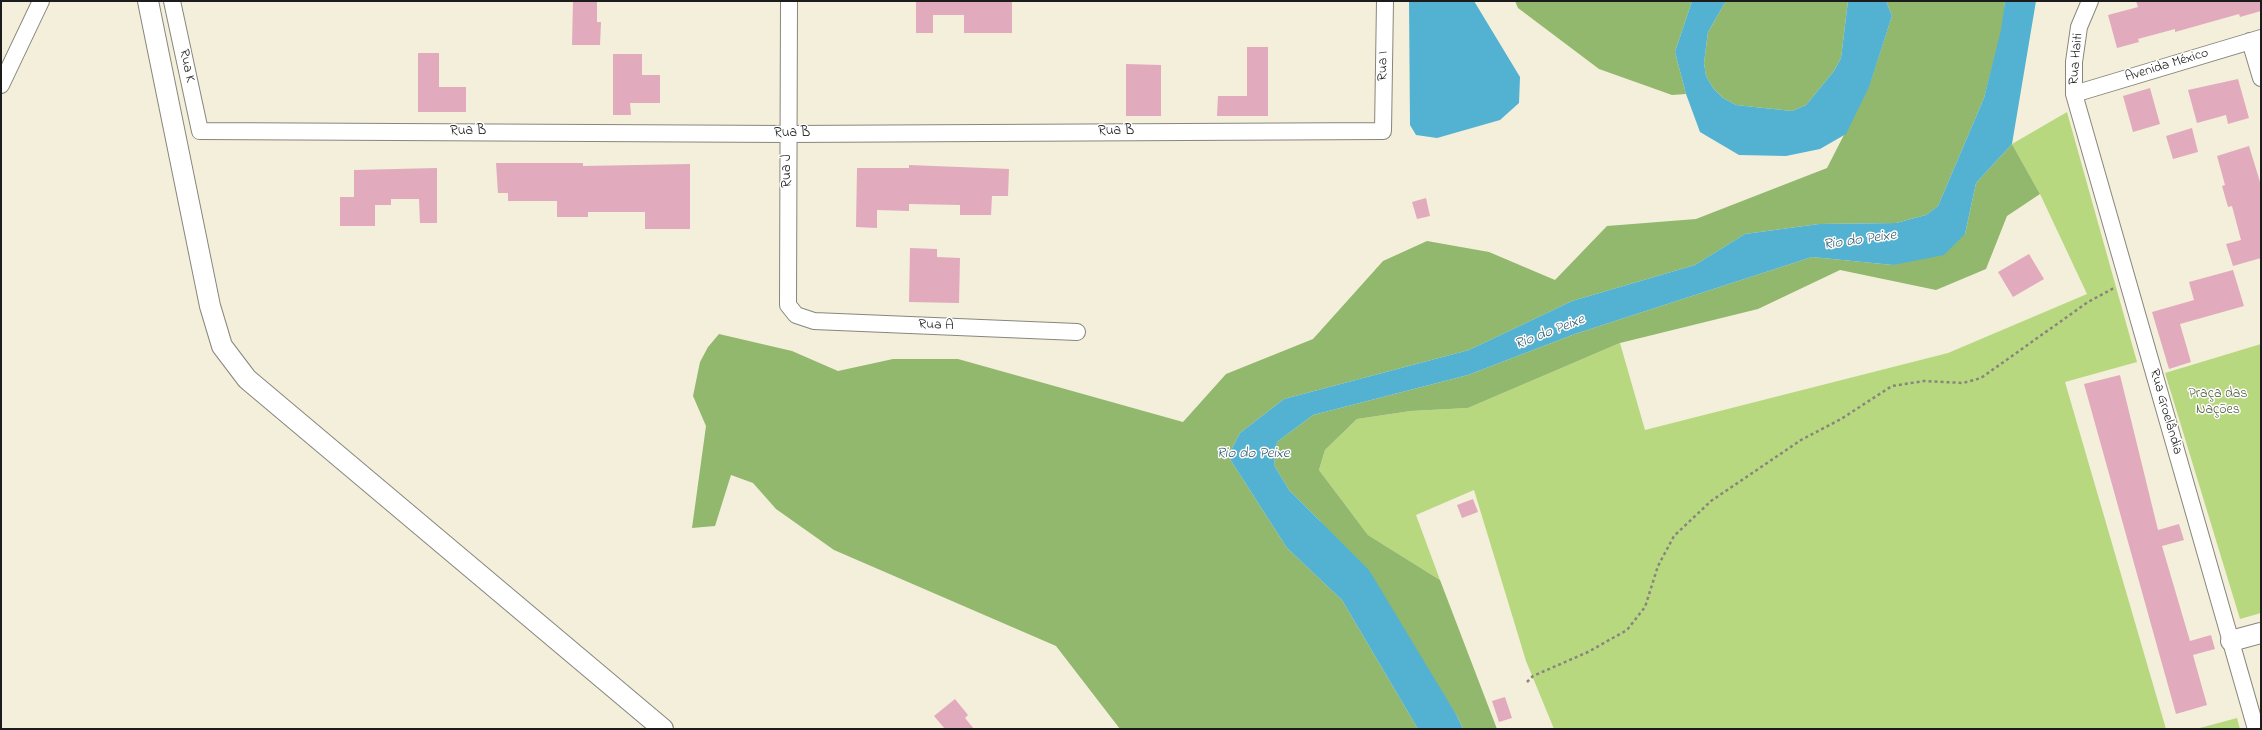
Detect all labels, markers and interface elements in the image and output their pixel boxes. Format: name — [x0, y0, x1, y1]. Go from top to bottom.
street label: Rua Haiti — [2066, 32, 2088, 86]
street label: Avenida México — [2123, 45, 2211, 87]
street label: Rua K — [174, 48, 198, 84]
street label: Rua I — [1375, 51, 1393, 81]
street label: Rua B — [450, 124, 486, 140]
street label: Rua B — [1098, 124, 1134, 140]
street label: Rua B — [774, 126, 810, 142]
street label: Rua J — [780, 154, 796, 188]
water label: Rio do Peixe — [1823, 227, 1897, 255]
water label: Rio do Peixe — [1513, 311, 1587, 355]
street label: Rua A — [918, 317, 954, 335]
street label: Rua Groelândia — [2145, 367, 2185, 457]
park label: Praça das Nações — [2189, 387, 2247, 420]
water label: Rio do Peixe — [1216, 446, 1290, 464]

